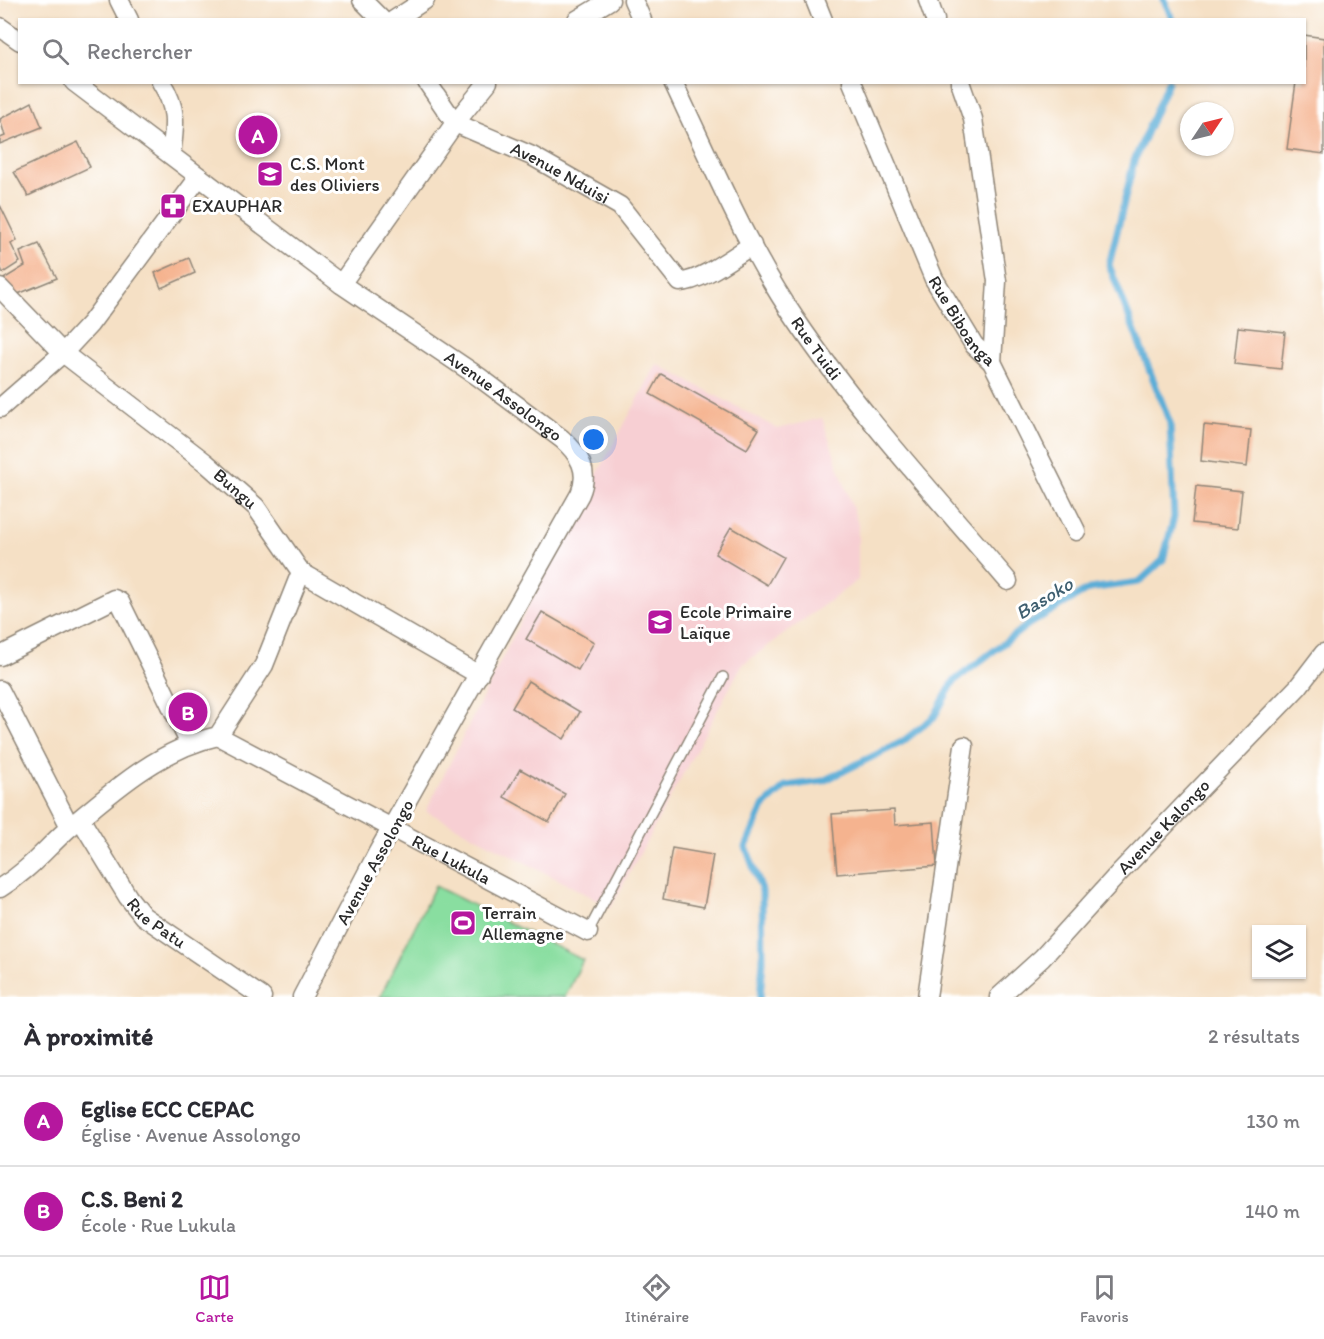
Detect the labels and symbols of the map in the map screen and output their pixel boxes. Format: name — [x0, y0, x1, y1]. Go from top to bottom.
north arrow — [1180, 102, 1234, 156]
pin: A — [238, 112, 278, 158]
street label: Avenue Nduisi — [507, 137, 613, 209]
place label: C.S. Mont des Oliviers — [290, 153, 380, 196]
school or university icon: C.S. Mont des Oliviers — [255, 159, 285, 189]
pharmacy icon: EXAUPHAR — [158, 191, 188, 221]
place label: EXAUPHAR — [192, 195, 282, 217]
street label: Rue Biboanga — [924, 272, 1001, 371]
street label: Rue Tuidi — [786, 312, 846, 384]
street label: Avenue Assolongo — [440, 346, 566, 446]
your location — [579, 425, 608, 454]
street label: Bungu — [209, 464, 262, 514]
water label: Basoko — [1011, 571, 1078, 624]
place label: Ecole Primaire Laïque — [680, 601, 792, 644]
school or university icon: Ecole Primaire Laïque — [645, 607, 675, 637]
pin: B — [168, 690, 207, 734]
street label: Avenue Kalongo — [1113, 774, 1215, 879]
street label: Avenue Assolongo — [331, 795, 419, 929]
street label: Rue Lukula — [408, 830, 494, 889]
street label: Rue Patu — [122, 893, 190, 953]
place label: Terrain Allemagne — [482, 902, 564, 945]
sports icon: Terrain Allemagne — [448, 908, 478, 938]

